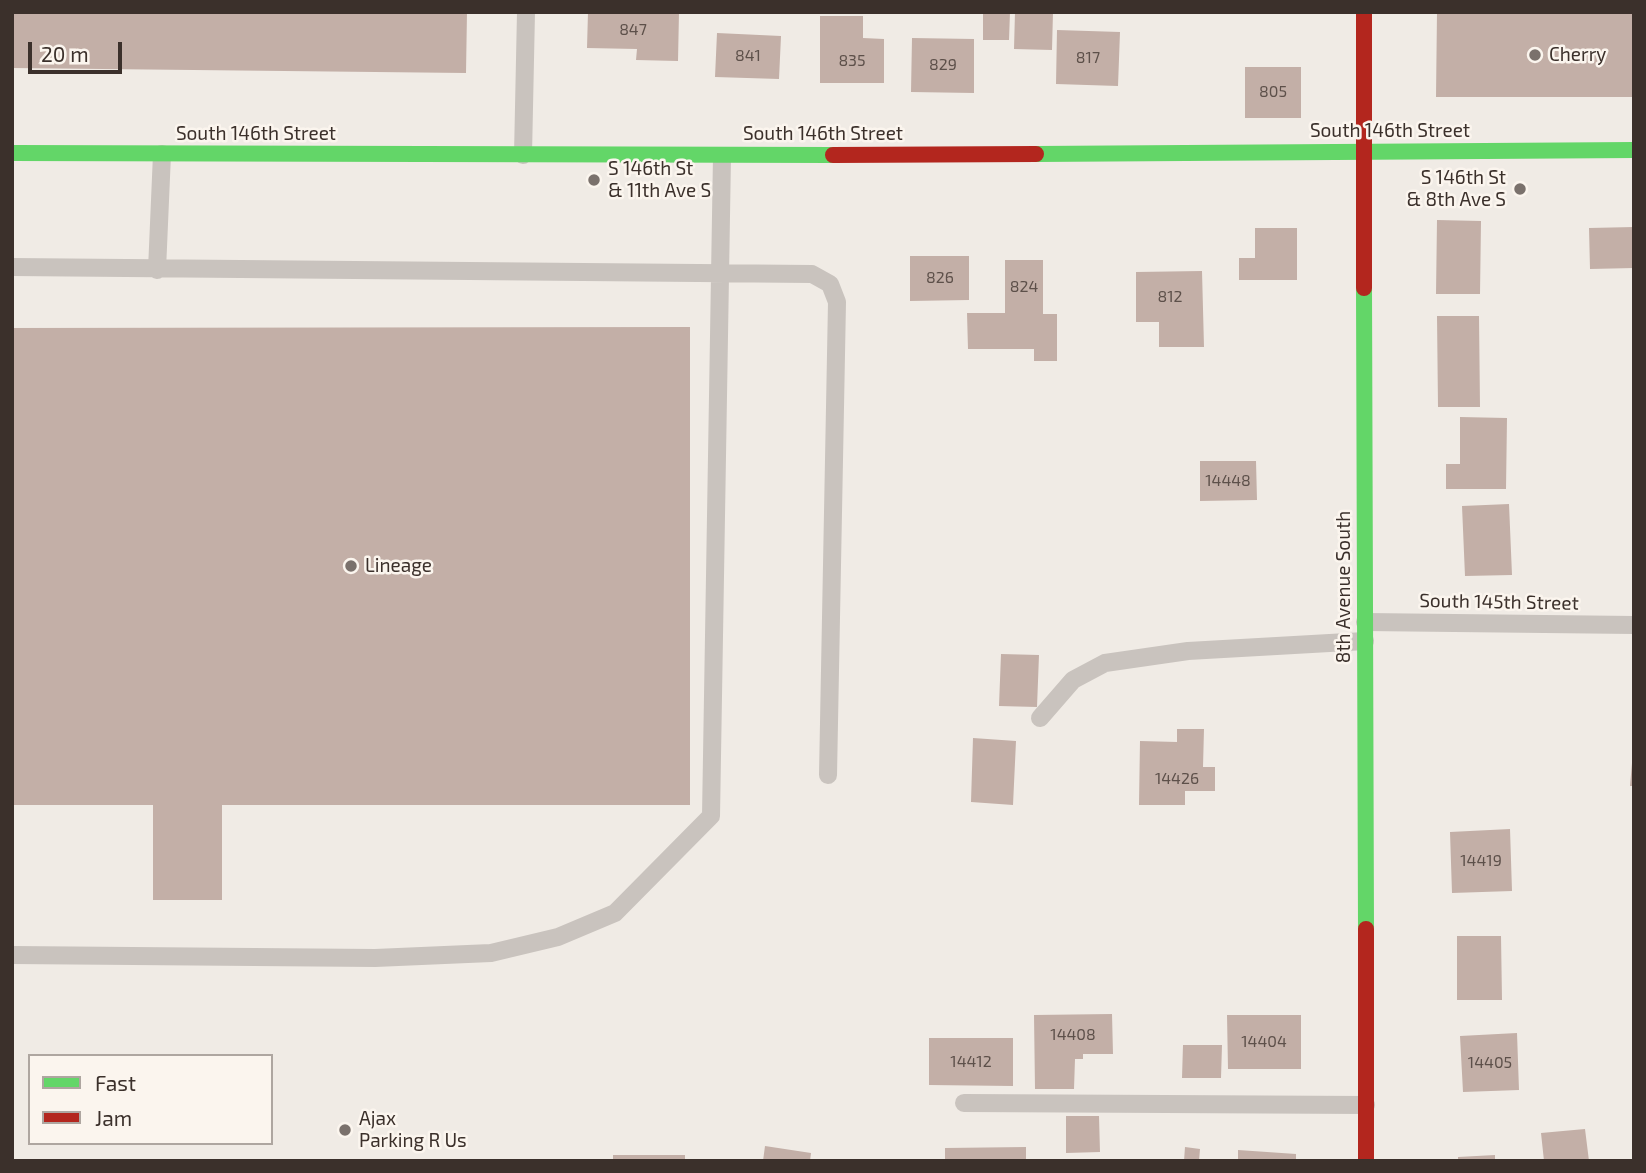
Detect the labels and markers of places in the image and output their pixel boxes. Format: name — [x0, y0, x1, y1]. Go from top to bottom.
place label: Cherry — [1549, 44, 1606, 66]
marker: Cherry — [1527, 47, 1543, 63]
place label: S 146th St & 11th Ave S — [608, 158, 711, 202]
place label: S 146th St & 8th Ave S — [1407, 167, 1506, 211]
marker: S 146th St & 11th Ave S — [586, 172, 602, 188]
marker: S 146th St & 8th Ave S — [1512, 181, 1528, 197]
place label: Lineage — [365, 555, 432, 577]
marker: Lineage — [343, 558, 359, 574]
place label: Ajax Parking R Us — [359, 1108, 467, 1152]
marker: Ajax Parking R Us — [337, 1122, 353, 1138]

